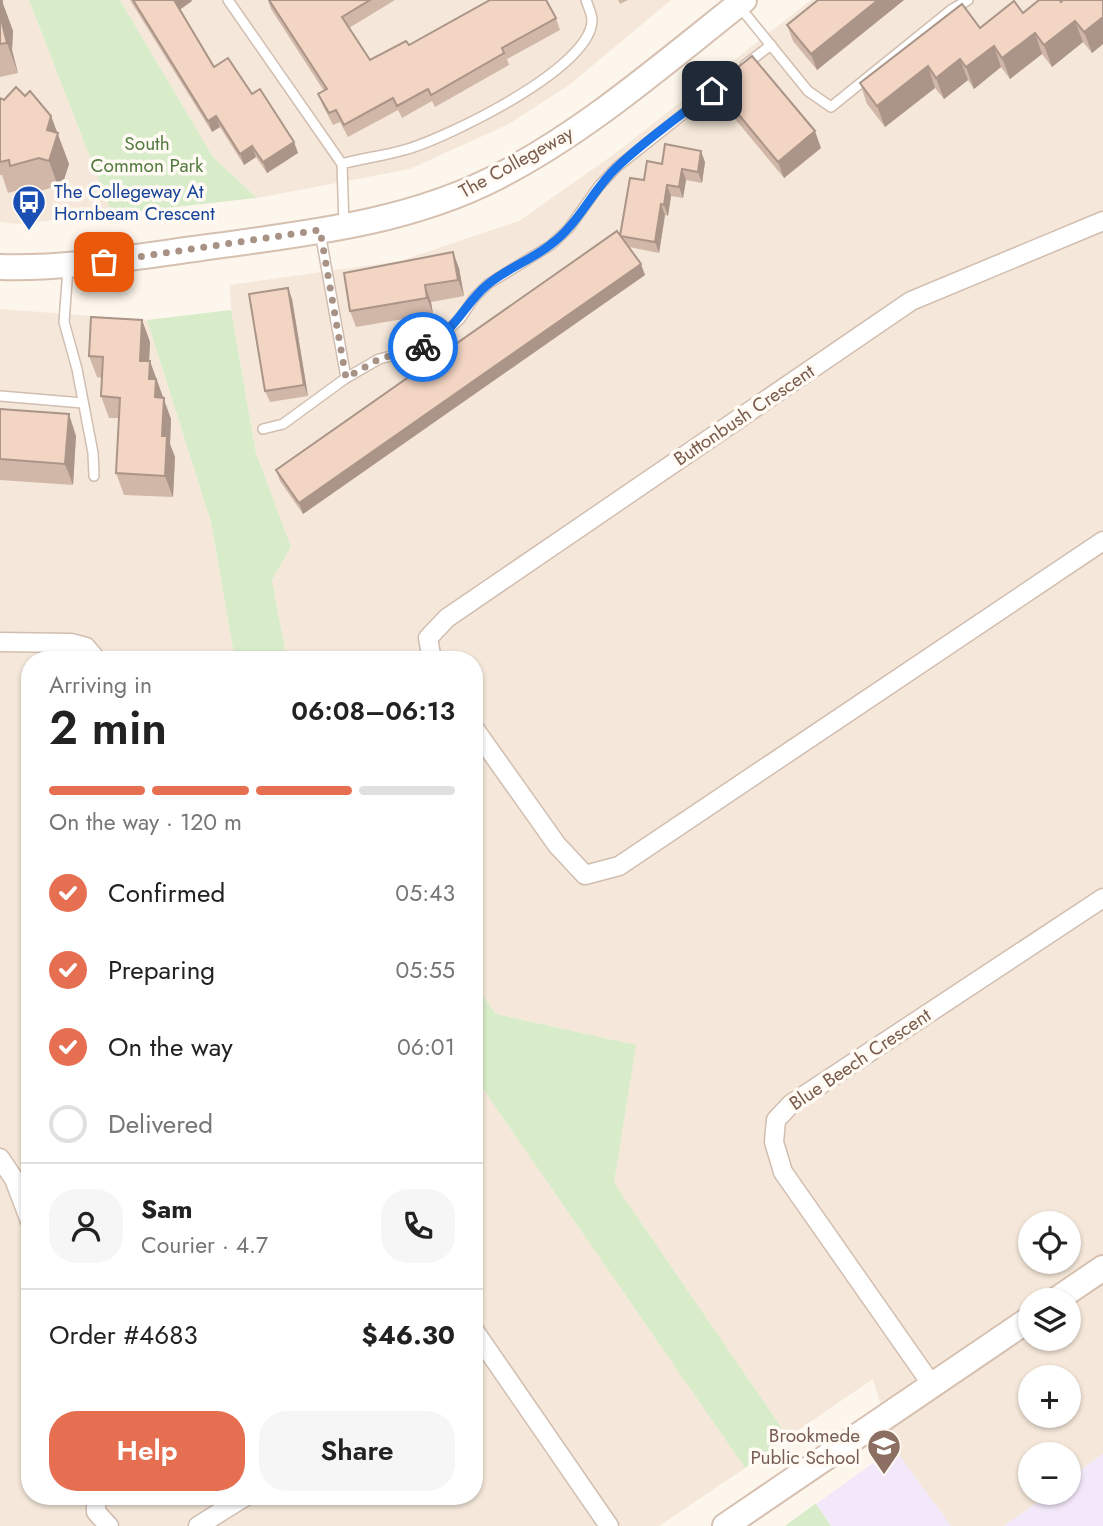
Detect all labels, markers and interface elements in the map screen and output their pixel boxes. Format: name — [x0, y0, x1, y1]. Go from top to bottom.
pin — [682, 61, 742, 121]
icon: home — [693, 72, 731, 110]
street label: The Collegeway — [454, 119, 579, 205]
park label: South Common Park — [91, 130, 204, 179]
place label: The Collegeway At Hornbeam Crescent — [54, 178, 215, 227]
bus stop icon: The Collegeway At Hornbeam Crescent — [10, 183, 48, 232]
pin — [74, 232, 134, 292]
icon: bag — [85, 243, 123, 281]
courier — [388, 312, 458, 382]
icon: bike — [404, 328, 442, 366]
street label: Buttonbush Crescent — [668, 358, 820, 472]
text: Arriving in — [49, 668, 152, 702]
text: 06:08–06:13 — [291, 692, 455, 730]
text: 2 min — [49, 695, 167, 761]
text: On the way · 120 m — [49, 805, 242, 839]
icon: check — [49, 874, 87, 912]
text: Confirmed — [108, 874, 225, 912]
text: 05:43 — [395, 876, 455, 910]
icon: check — [49, 951, 87, 989]
text: Preparing — [108, 951, 215, 989]
text: 05:55 — [395, 953, 455, 987]
street label: Blue Beech Crescent — [784, 1001, 936, 1116]
icon: check — [49, 1028, 87, 1066]
text: On the way — [108, 1028, 233, 1066]
text: 06:01 — [397, 1030, 455, 1064]
text: Delivered — [108, 1105, 213, 1143]
button: person — [49, 1189, 123, 1263]
button: phone — [381, 1189, 455, 1263]
text: Sam — [141, 1190, 193, 1228]
map controls — [1018, 1211, 1081, 1505]
button: locate — [1018, 1211, 1081, 1274]
text: Courier · 4.7 — [141, 1228, 268, 1262]
button: layers — [1018, 1288, 1081, 1351]
text: Order #4683 — [49, 1316, 198, 1354]
text: $46.30 — [362, 1316, 455, 1354]
button: + — [1018, 1365, 1081, 1428]
button: Help — [49, 1411, 245, 1491]
button: Share — [259, 1411, 455, 1491]
place label: Brookmede Public School — [750, 1422, 860, 1471]
school or university icon: Brookmede Public School — [865, 1427, 903, 1476]
button: − — [1018, 1442, 1081, 1505]

